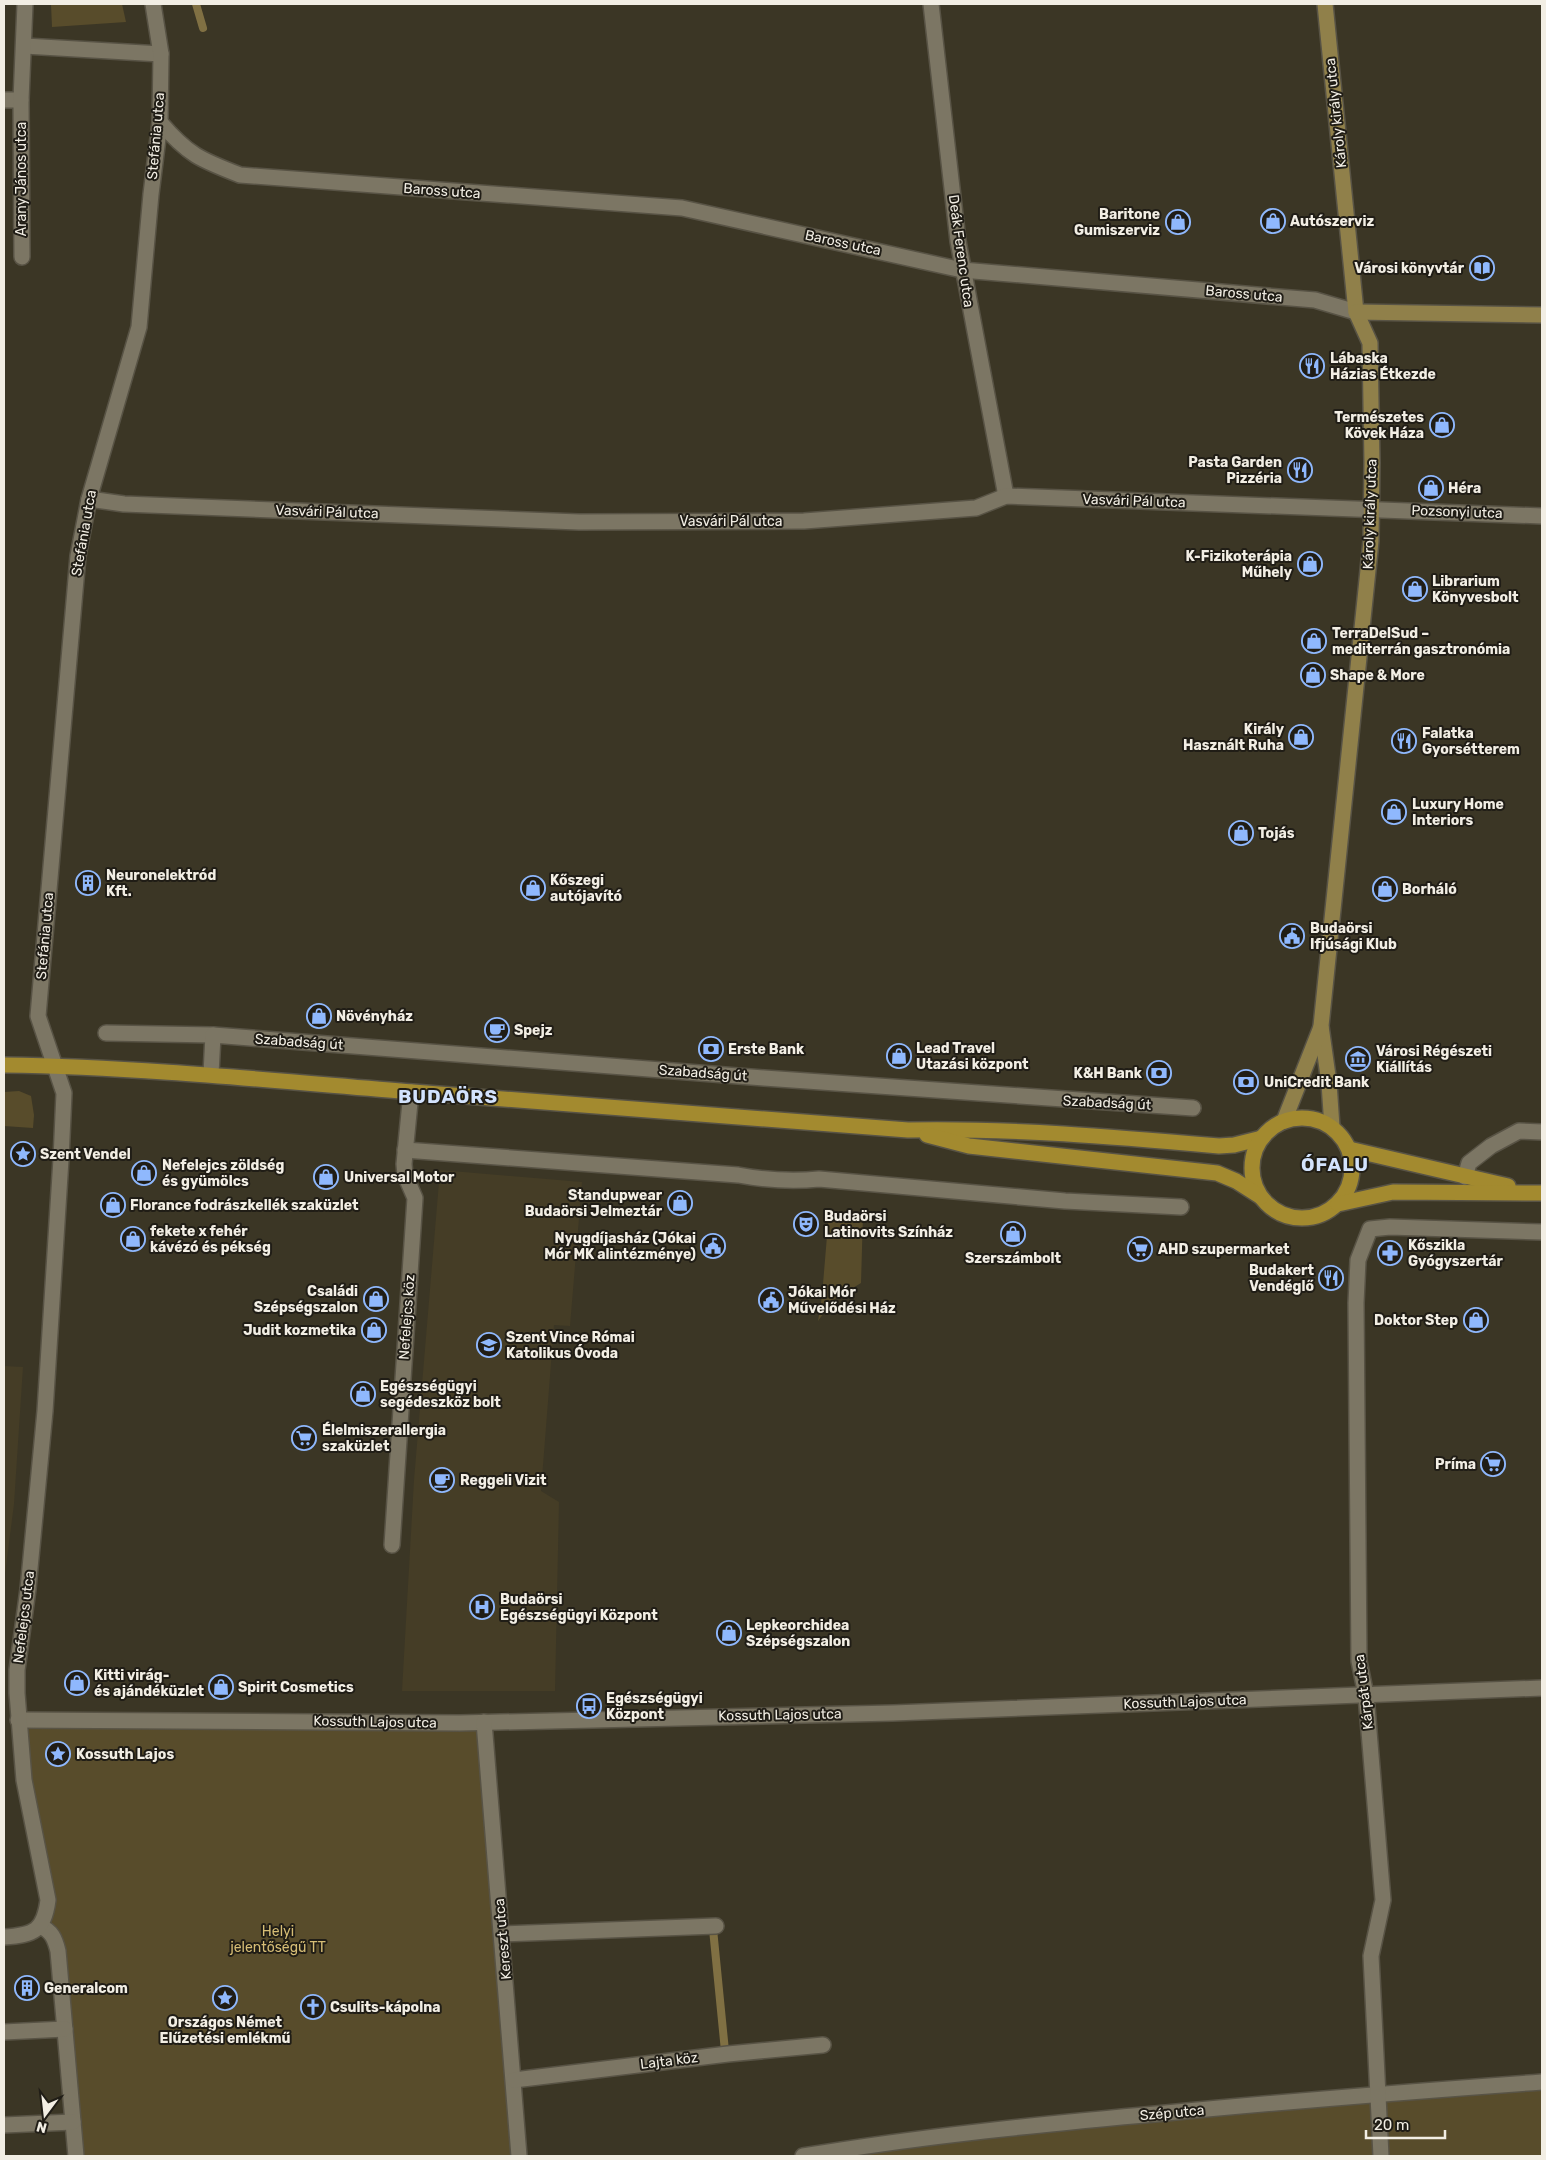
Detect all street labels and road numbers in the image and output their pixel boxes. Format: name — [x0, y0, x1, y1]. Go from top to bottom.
street label: Károly király utca — [1322, 57, 1350, 169]
street label: Stefánia utca — [144, 92, 168, 180]
street label: Arany János utca — [13, 122, 30, 236]
street label: Baross utca — [403, 180, 481, 202]
street label: Deák Ferenc utca — [945, 194, 977, 308]
street label: Baross utca — [803, 227, 883, 259]
street label: Baross utca — [1205, 282, 1283, 306]
street label: Károly király utca — [1360, 458, 1380, 570]
street label: Stefánia utca — [68, 489, 100, 577]
street label: Vasvári Pál utca — [1082, 491, 1186, 511]
street label: Vasvári Pál utca — [275, 502, 379, 522]
street label: Pozsonyi utca — [1411, 502, 1503, 522]
street label: Vasvári Pál utca — [679, 513, 783, 530]
street label: Stefánia utca — [33, 892, 57, 980]
street label: Szabadság út — [254, 1030, 344, 1054]
street label: Szabadság út — [658, 1061, 748, 1085]
street label: Szabadság út — [1062, 1092, 1152, 1114]
street label: Nefelejcs köz — [396, 1274, 418, 1360]
street label: Nefelejcs utca — [10, 1570, 38, 1664]
street label: Kárpát utca — [1351, 1653, 1377, 1731]
street label: Kossuth Lajos utca — [1123, 1691, 1247, 1713]
street label: Kossuth Lajos utca — [718, 1705, 842, 1725]
street label: Kossuth Lajos utca — [313, 1712, 437, 1732]
street label: Kereszt utca — [491, 1898, 515, 1980]
street label: Lajta köz — [639, 2049, 699, 2073]
street label: Szép utca — [1139, 2102, 1205, 2124]

